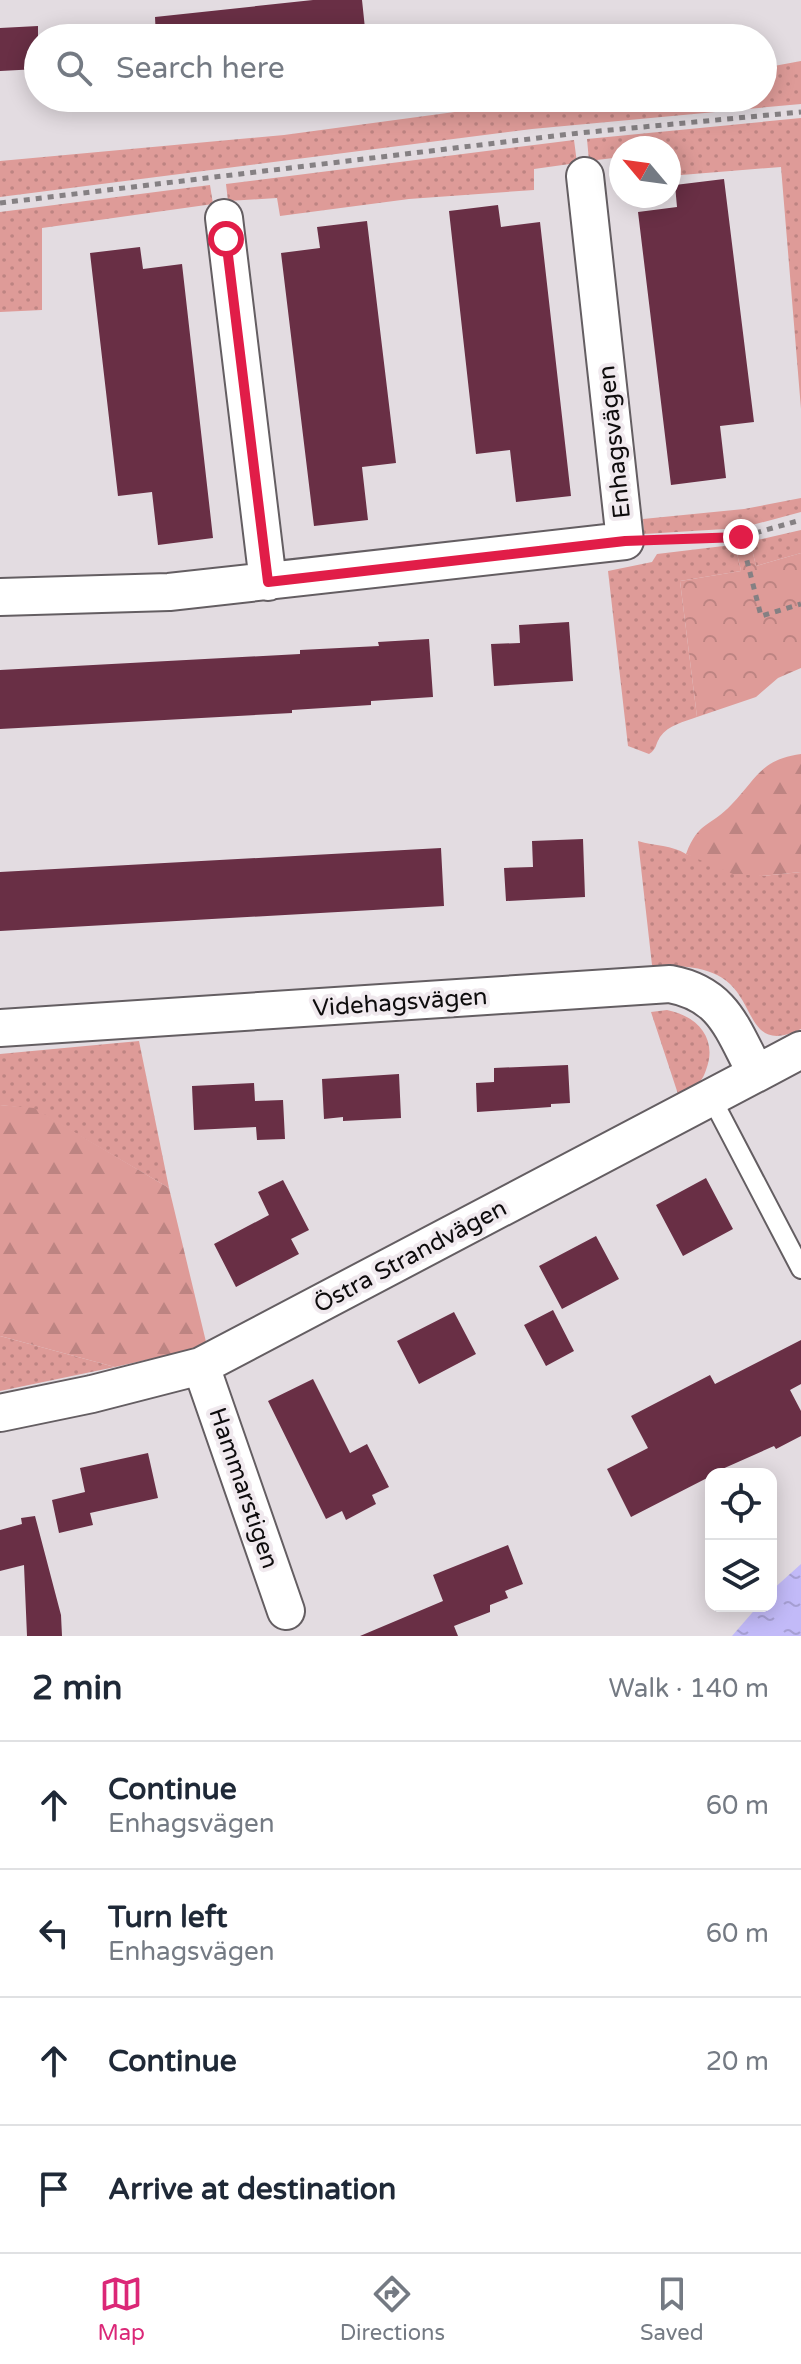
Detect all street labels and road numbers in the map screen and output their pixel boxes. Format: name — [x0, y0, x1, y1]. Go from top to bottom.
street label: Enhagsvägen — [592, 364, 637, 520]
street label: Videhagsvägen — [312, 982, 488, 1023]
street label: Östra Strandvägen — [309, 1193, 512, 1320]
street label: Hammarstigen — [202, 1404, 285, 1572]

